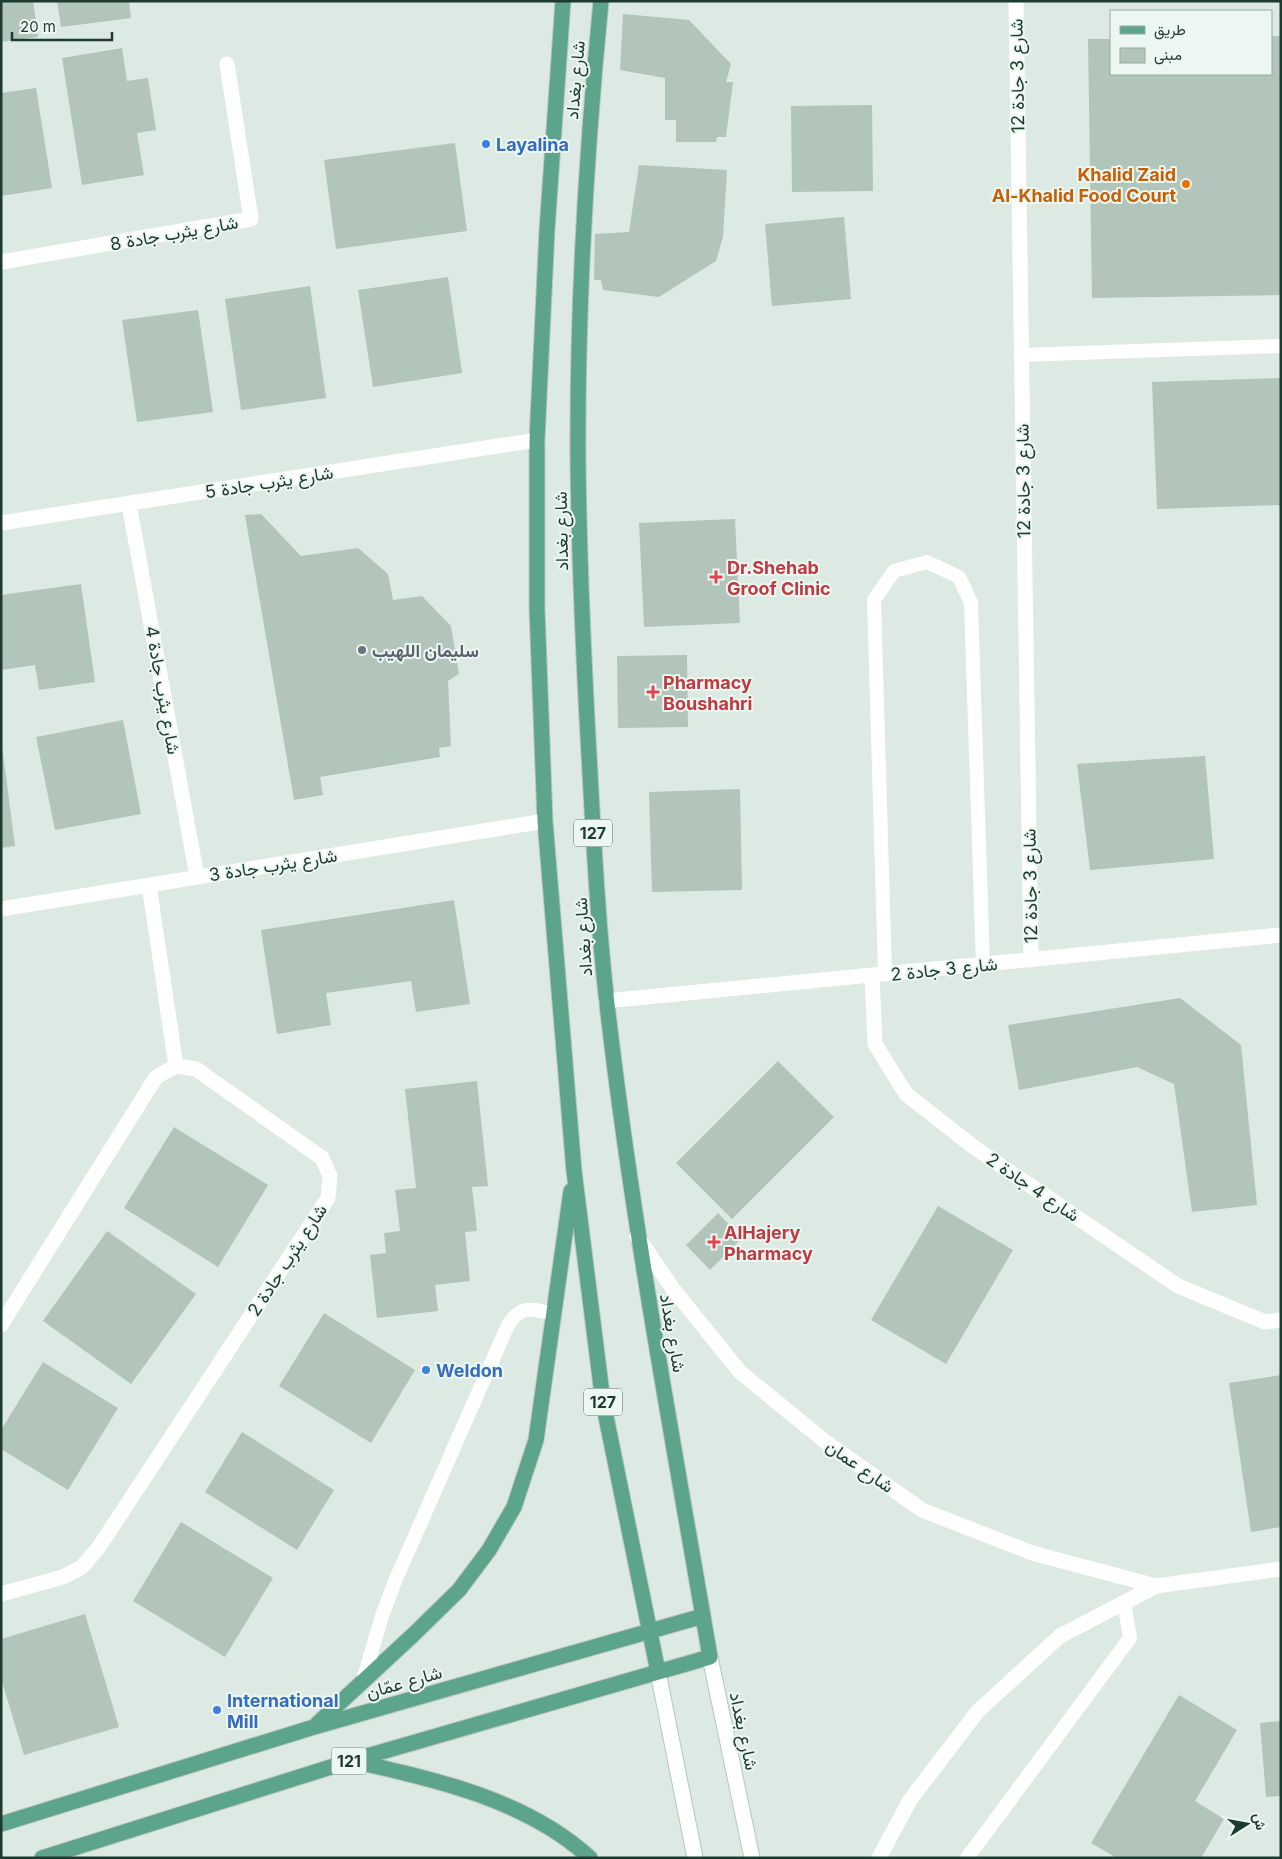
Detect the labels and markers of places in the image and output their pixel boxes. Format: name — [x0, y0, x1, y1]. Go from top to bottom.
place label: Layalina — [496, 134, 569, 155]
marker: Layalina — [480, 138, 492, 150]
place label: Khalid Zaid Al-Khalid Food Court — [992, 164, 1176, 206]
marker: Khalid Zaid Al-Khalid Food Court — [1180, 178, 1192, 190]
place label: Dr.Shehab Groof Clinic — [727, 557, 831, 599]
marker: Dr.Shehab Groof Clinic — [709, 570, 723, 584]
place label: سليمان اللهيب — [372, 640, 479, 662]
marker: سليمان اللهيب — [356, 644, 368, 656]
place label: Pharmacy Boushahri — [663, 672, 752, 714]
marker: Pharmacy Boushahri — [647, 686, 659, 698]
place label: AlHajery Pharmacy — [724, 1222, 813, 1264]
marker: AlHajery Pharmacy — [708, 1236, 720, 1248]
place label: Weldon — [436, 1360, 503, 1381]
marker: Weldon — [420, 1364, 432, 1376]
place label: International Mill — [227, 1690, 339, 1732]
marker: International Mill — [211, 1704, 223, 1716]

